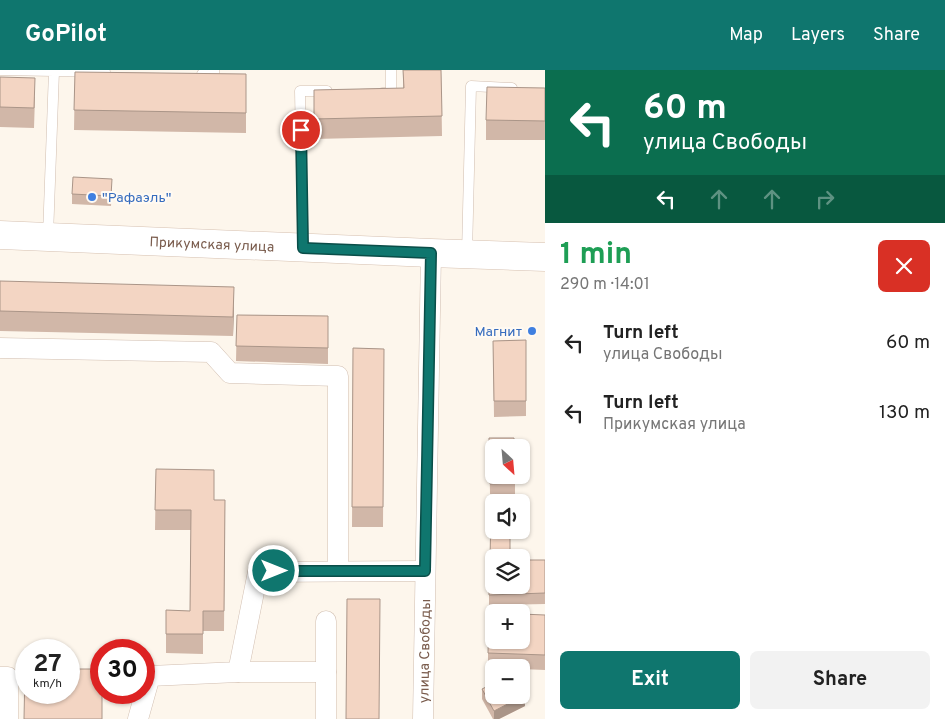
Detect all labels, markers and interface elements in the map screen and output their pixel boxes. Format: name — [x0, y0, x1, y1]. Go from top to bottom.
text: GoPilot — [25, 20, 107, 50]
text: Map — [729, 24, 763, 47]
text: Layers — [791, 24, 845, 47]
text: Share — [873, 24, 920, 47]
text: 60 m — [643, 87, 727, 131]
icon: left — [560, 90, 625, 155]
pin — [280, 109, 322, 151]
icon: arrive — [287, 116, 315, 144]
text: улица Свободы — [643, 130, 807, 157]
icon: left — [652, 185, 680, 213]
icon: ahead — [705, 185, 733, 213]
icon: ahead — [758, 185, 786, 213]
icon: right — [811, 185, 839, 213]
place label: "Рафаэль" — [102, 190, 171, 207]
marker: "Рафаэль" — [86, 191, 98, 203]
street label: Прикумская улица — [149, 234, 275, 256]
text: 1 min — [560, 237, 632, 274]
button: close — [878, 240, 930, 292]
text: 290 m · 14:01 — [560, 275, 650, 295]
text: Turn left — [603, 321, 679, 345]
place label: Магнит — [475, 324, 522, 341]
marker: Магнит — [526, 325, 538, 337]
icon: left — [560, 329, 588, 357]
text: 60 m — [886, 331, 930, 355]
text: улица Свободы — [603, 345, 722, 365]
text: Turn left — [603, 391, 679, 415]
icon: left — [560, 399, 588, 427]
text: 130 m — [879, 401, 930, 425]
text: Прикумская улица — [603, 415, 746, 435]
north arrow — [485, 439, 530, 484]
map controls — [485, 439, 530, 704]
button: sound — [485, 494, 530, 539]
position arrow — [247, 544, 299, 596]
button: layers — [485, 549, 530, 594]
street label: улица Свободы — [416, 599, 435, 703]
button: + — [485, 604, 530, 649]
speed limit sign: 30 — [90, 639, 155, 704]
text: 27 — [33, 649, 62, 681]
button: Exit — [560, 651, 740, 709]
button: Share — [750, 651, 930, 709]
button: − — [485, 659, 530, 704]
text: km/h — [33, 676, 62, 692]

